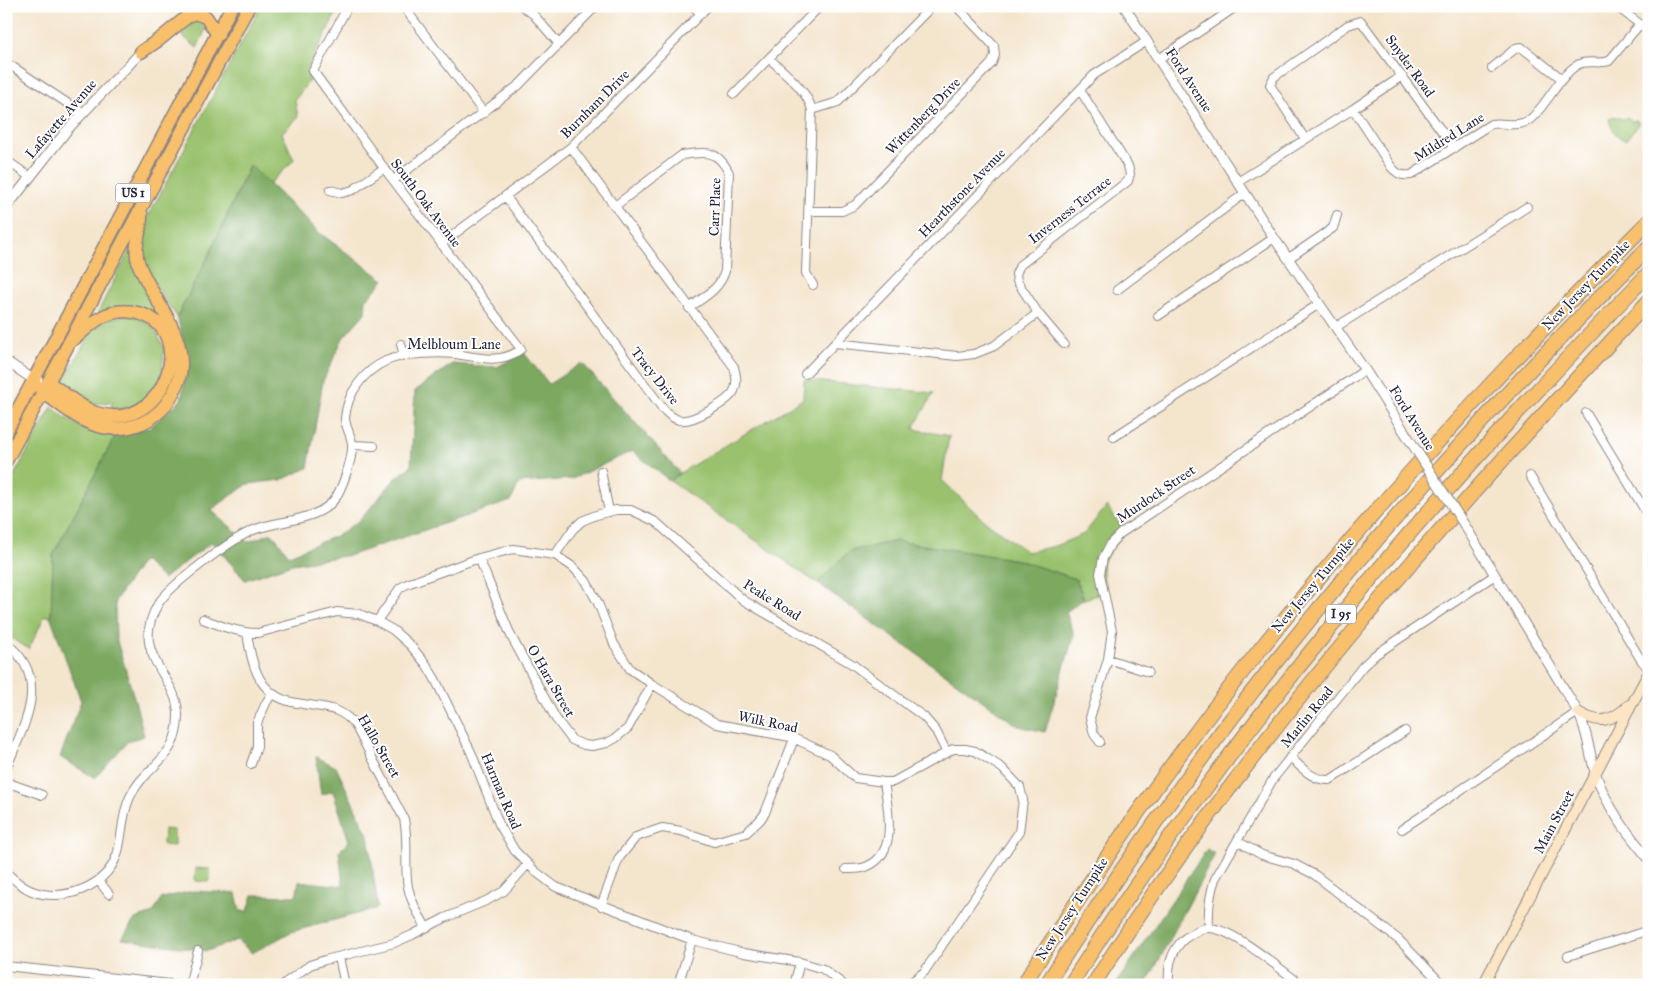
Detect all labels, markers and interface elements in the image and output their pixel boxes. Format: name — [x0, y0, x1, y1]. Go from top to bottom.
street label: Snyder Road — [1382, 32, 1438, 100]
street label: Ford Avenue — [1162, 45, 1216, 115]
street label: Burnham Drive — [557, 66, 633, 142]
street label: Wittenberg Drive — [882, 74, 964, 158]
street label: Lafayette Avenue — [22, 76, 100, 162]
street label: Mildred Lane — [1411, 109, 1487, 165]
street label: Hearthstone Avenue — [915, 145, 1009, 241]
street label: South Oak Avenue — [387, 155, 465, 251]
street label: Inverness Terrace — [1025, 172, 1115, 248]
street label: Carr Place — [705, 177, 725, 236]
road number: US 1 — [116, 184, 150, 202]
street label: New Jersey Turnpike — [1538, 236, 1634, 335]
street label: Melbloum Lane — [407, 336, 501, 353]
street label: Tracy Drive — [627, 344, 683, 408]
street label: Ford Avenue — [1385, 382, 1439, 454]
street label: Murdock Street — [1113, 461, 1199, 527]
street label: New Jersey Turnpike — [1268, 534, 1359, 637]
street label: Peake Road — [740, 576, 804, 624]
road number: I 95 — [1326, 604, 1356, 624]
street label: O Hara Street — [523, 642, 579, 720]
street label: Marlin Road — [1277, 683, 1337, 751]
street label: Wilk Road — [737, 707, 799, 737]
street label: Hallo Street — [354, 711, 404, 781]
street label: Harman Road — [477, 750, 525, 832]
street label: Main Street — [1530, 787, 1578, 857]
street label: New Jersey Turnpike — [1032, 854, 1113, 964]

